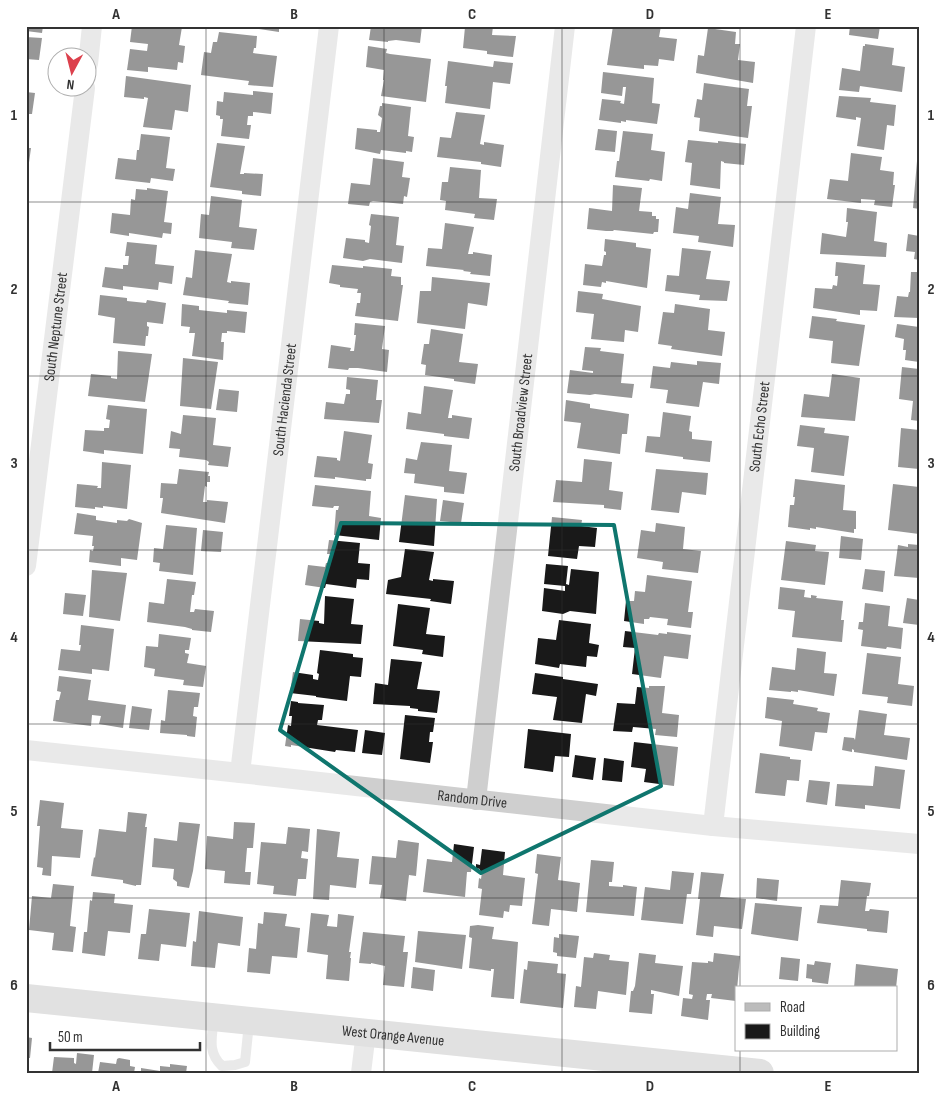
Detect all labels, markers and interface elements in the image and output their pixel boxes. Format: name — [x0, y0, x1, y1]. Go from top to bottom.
text: A — [111, 5, 120, 24]
text: B — [290, 5, 298, 24]
text: C — [468, 5, 476, 24]
text: D — [646, 5, 654, 24]
text: E — [825, 5, 832, 24]
north arrow — [48, 48, 98, 98]
text: N — [66, 76, 75, 93]
text: 1 — [11, 106, 18, 125]
text: 1 — [928, 106, 935, 125]
street label: South Neptune Street — [39, 271, 72, 382]
text: 2 — [10, 280, 18, 299]
text: 2 — [927, 280, 935, 299]
street label: South Hacienda Street — [268, 342, 301, 457]
street label: South Broadview Street — [504, 352, 537, 472]
street label: South Echo Street — [745, 380, 774, 473]
text: 3 — [10, 454, 18, 473]
text: 3 — [927, 454, 935, 473]
text: 4 — [10, 628, 18, 647]
text: 4 — [927, 628, 935, 647]
street label: Random Drive — [437, 786, 508, 812]
text: 5 — [10, 802, 18, 821]
text: 5 — [927, 802, 935, 821]
text: 6 — [10, 976, 18, 995]
text: 6 — [927, 976, 935, 995]
legend — [735, 986, 898, 1052]
text: Road — [780, 998, 805, 1017]
scale bar — [50, 1019, 200, 1051]
street label: West Orange Avenue — [341, 1021, 445, 1050]
text: Building — [780, 1022, 820, 1041]
text: 50 m — [58, 1028, 83, 1047]
text: A — [111, 1077, 120, 1096]
text: B — [290, 1077, 298, 1096]
text: C — [468, 1077, 476, 1096]
text: D — [646, 1077, 654, 1096]
text: E — [825, 1077, 832, 1096]

